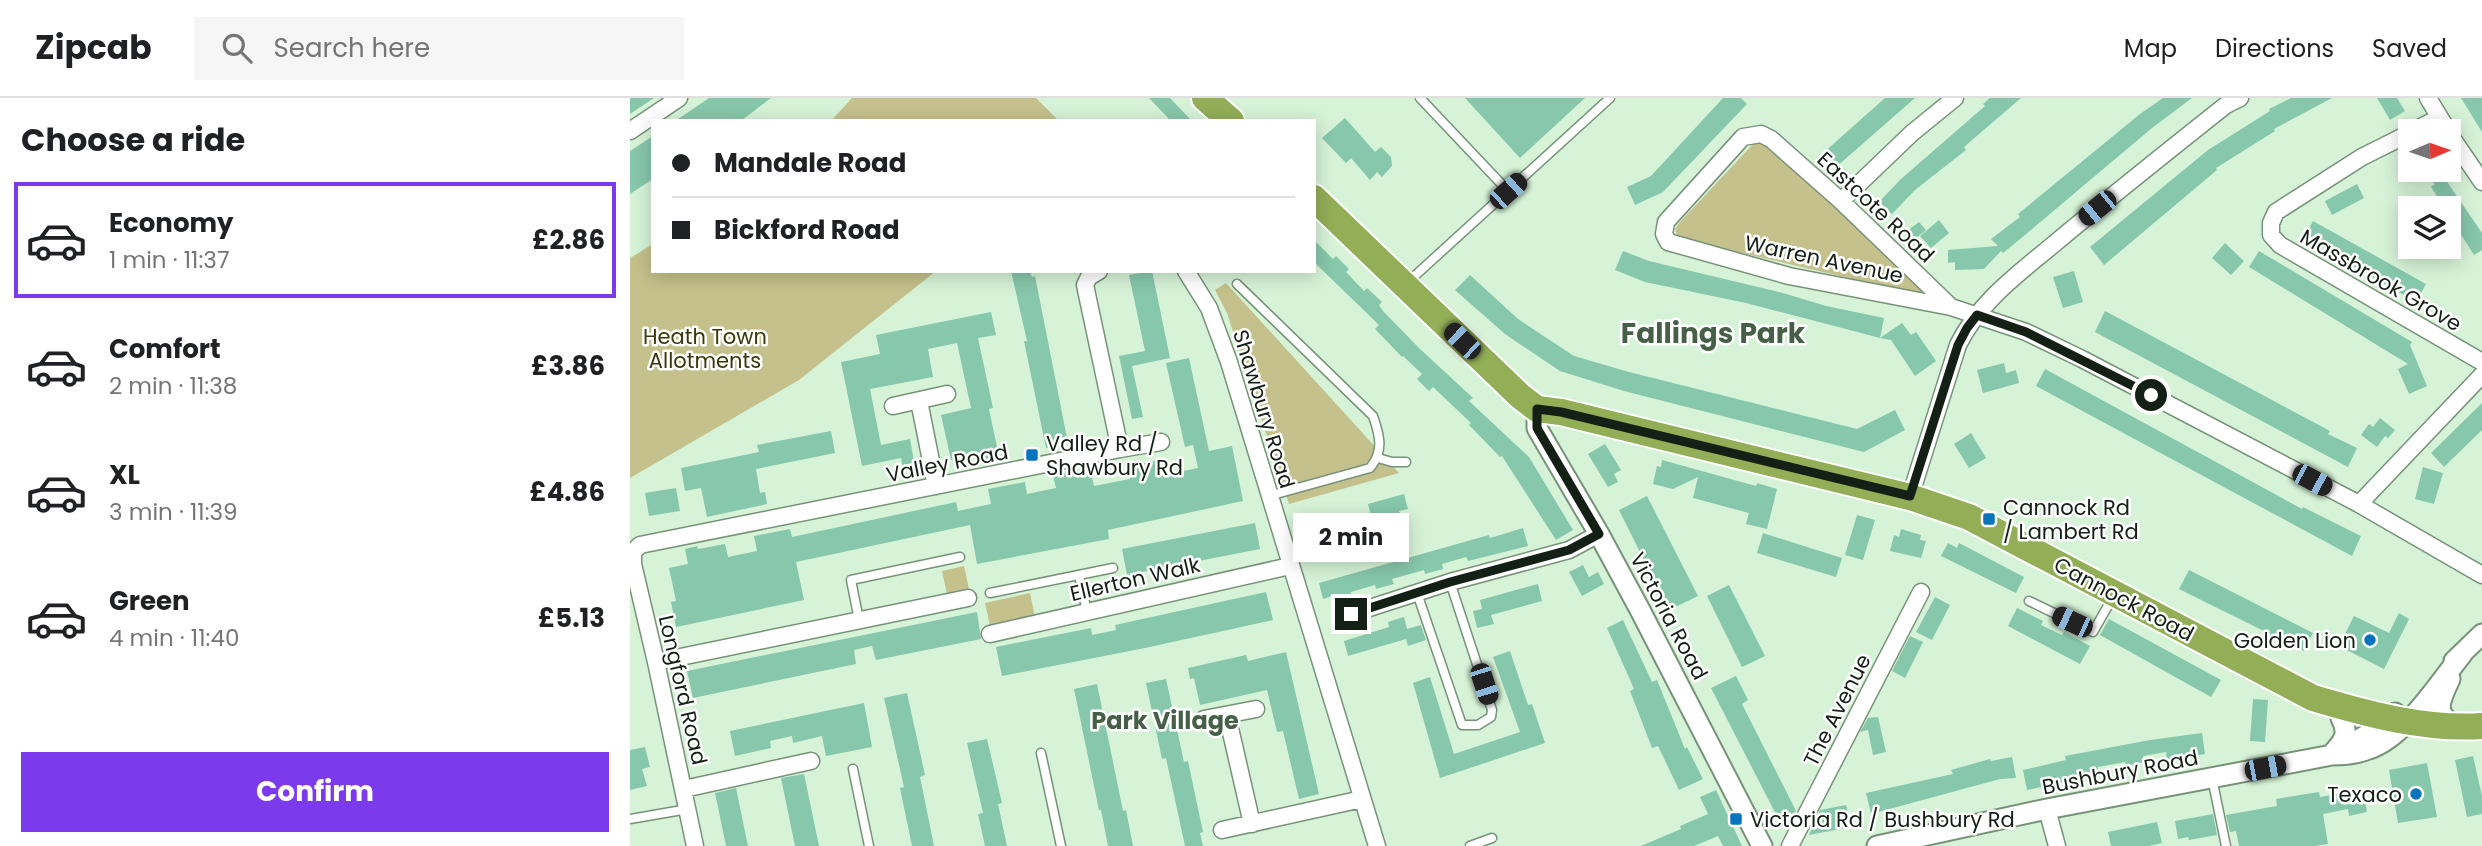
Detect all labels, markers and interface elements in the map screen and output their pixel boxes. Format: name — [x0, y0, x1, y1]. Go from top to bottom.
search box — [194, 17, 684, 80]
text: Zipcab — [35, 24, 152, 71]
icon: search — [218, 29, 256, 67]
text: Search here — [274, 30, 430, 66]
text: Map — [2124, 32, 2177, 65]
text: Directions — [2215, 32, 2334, 65]
text: Saved — [2372, 32, 2447, 65]
text: Choose a ride — [21, 117, 245, 162]
north arrow — [2398, 119, 2460, 182]
map controls — [2398, 119, 2461, 259]
text: Mandale Road — [714, 145, 906, 181]
street label: Eastcote Road — [1811, 145, 1941, 269]
car — [1486, 169, 1531, 213]
car — [2075, 187, 2120, 229]
button: layers — [2398, 196, 2461, 259]
text: Economy — [109, 205, 233, 241]
icon: car — [25, 209, 88, 272]
text: Bickford Road — [714, 212, 900, 248]
text: £2.86 — [532, 222, 605, 258]
street label: Massbrook Grove — [2295, 222, 2467, 338]
street label: Warren Avenue — [1742, 228, 1906, 290]
text: 1 min · 11:37 — [109, 244, 229, 276]
district label: Fallings Park — [1621, 314, 1806, 353]
car — [1440, 319, 1485, 363]
park label: Heath Town Allotments — [643, 322, 767, 375]
street label: Shawbury Road — [1226, 326, 1302, 492]
text: Comfort — [109, 331, 221, 367]
icon: car — [25, 335, 88, 398]
text: £3.86 — [531, 348, 605, 384]
text: 2 min · 11:38 — [109, 370, 237, 402]
route start — [2135, 379, 2167, 411]
place label: Valley Rd / Shawbury Rd — [1046, 429, 1183, 482]
street label: Valley Road — [883, 437, 1011, 489]
marker: Valley Rd / Shawbury Rd — [1024, 447, 1040, 463]
text: XL — [109, 457, 140, 493]
icon: car — [25, 461, 88, 524]
car — [2289, 461, 2336, 499]
text: £4.86 — [529, 474, 605, 510]
place label: Cannock Rd / Lambert Rd — [2003, 493, 2139, 546]
text: 3 min · 11:39 — [109, 496, 238, 528]
marker: Cannock Rd / Lambert Rd — [1981, 511, 1997, 527]
callout: 2 min — [1293, 512, 1409, 561]
text: 2 min — [1319, 521, 1383, 553]
street label: Victoria Road — [1623, 547, 1715, 685]
street label: Ellerton Walk — [1067, 550, 1203, 608]
street label: Cannock Road — [2049, 550, 2199, 648]
text: Green — [109, 583, 190, 619]
icon: car — [25, 587, 88, 650]
route end — [1335, 598, 1367, 630]
text: £5.13 — [538, 600, 605, 636]
car — [2049, 604, 2096, 640]
street label: Longford Road — [652, 612, 714, 768]
text: 4 min · 11:40 — [109, 622, 239, 654]
place label: Golden Lion — [2234, 626, 2356, 655]
marker: Golden Lion — [2362, 632, 2378, 648]
street label: The Avenue — [1796, 649, 1878, 771]
car — [1468, 661, 1501, 707]
district label: Park Village — [1091, 704, 1239, 737]
street label: Bushbury Road — [2040, 743, 2200, 801]
button: Confirm — [21, 752, 609, 832]
car — [2243, 754, 2288, 782]
place label: Texaco — [2327, 780, 2402, 809]
marker: Texaco — [2408, 786, 2424, 802]
place label: Victoria Rd / Bushbury Rd — [1750, 805, 2015, 834]
marker: Victoria Rd / Bushbury Rd — [1728, 811, 1744, 827]

